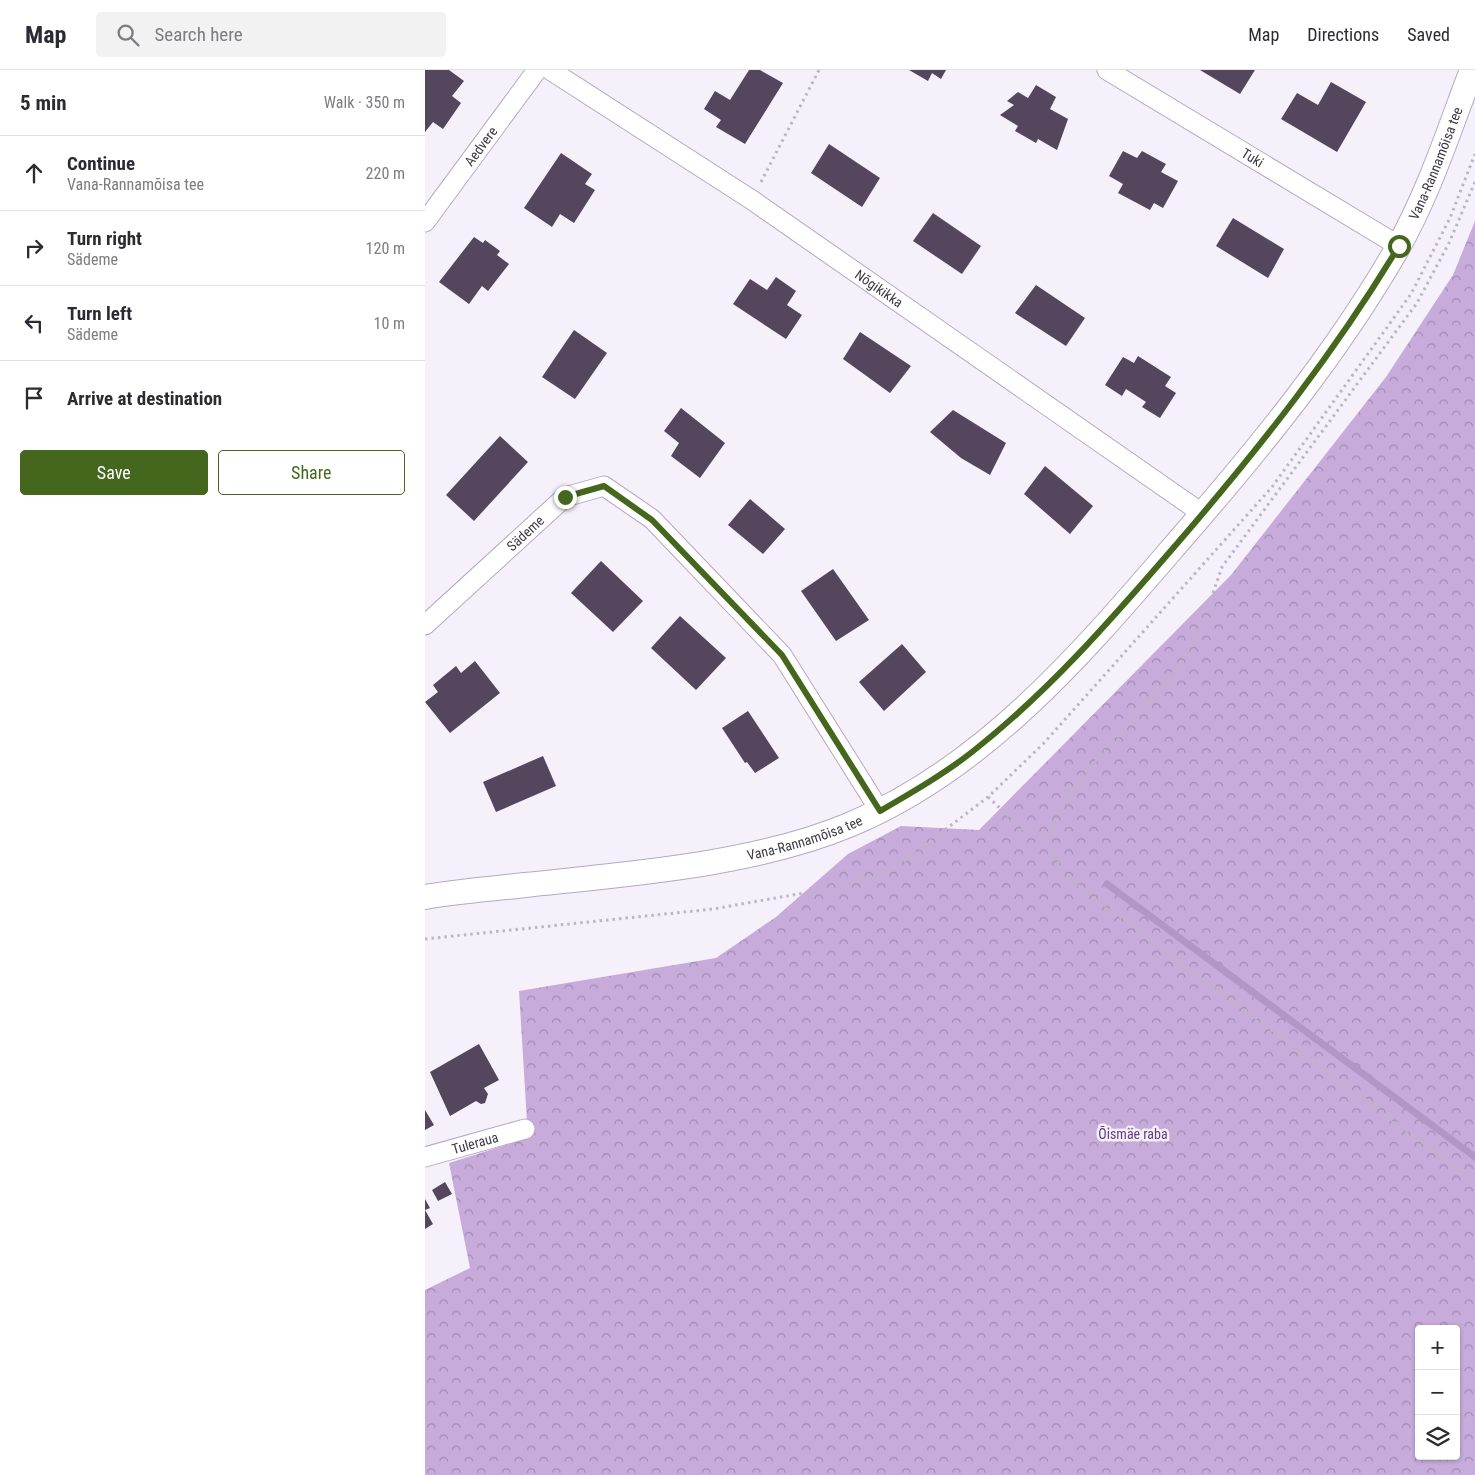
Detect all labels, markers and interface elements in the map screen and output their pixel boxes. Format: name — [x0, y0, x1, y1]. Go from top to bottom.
search box — [96, 12, 446, 57]
text: Map — [25, 21, 66, 49]
icon: search — [114, 21, 142, 49]
text: Search here — [154, 23, 243, 46]
text: Map — [1248, 24, 1279, 45]
text: Directions — [1307, 24, 1379, 45]
text: Saved — [1407, 24, 1450, 45]
text: 5 min — [20, 91, 67, 115]
text: Walk · 350 m — [324, 93, 405, 112]
street label: Vana-Rannamõisa tee — [1406, 104, 1466, 222]
street label: Aedvere — [461, 123, 501, 169]
street label: Tuki — [1239, 145, 1267, 171]
text: Continue — [67, 152, 135, 175]
icon: ahead — [20, 159, 48, 187]
text: 220 m — [366, 164, 405, 183]
text: Vana-Rannamõisa tee — [67, 175, 204, 194]
text: Turn right — [67, 227, 142, 250]
icon: right — [20, 234, 48, 262]
route start — [1388, 235, 1411, 258]
text: 120 m — [366, 239, 405, 258]
text: Sädeme — [67, 250, 118, 269]
street label: Nõgikikka — [852, 266, 906, 311]
text: Turn left — [67, 302, 132, 325]
icon: left — [20, 309, 48, 337]
text: 10 m — [373, 314, 405, 333]
text: Sädeme — [67, 325, 118, 344]
icon: arrive — [20, 384, 48, 412]
text: Arrive at destination — [67, 387, 222, 410]
button: Save — [20, 450, 208, 495]
button: Share — [218, 450, 405, 495]
route end — [554, 486, 577, 509]
street label: Sädeme — [504, 512, 548, 554]
street label: Vana-Rannamõisa tee — [746, 812, 865, 863]
park label: Õismäe raba — [1098, 1125, 1168, 1142]
street label: Tuleraua — [450, 1129, 500, 1157]
map controls — [1415, 1325, 1460, 1460]
button: + — [1415, 1325, 1460, 1370]
button: − — [1415, 1370, 1460, 1415]
button: layers — [1415, 1415, 1460, 1460]

